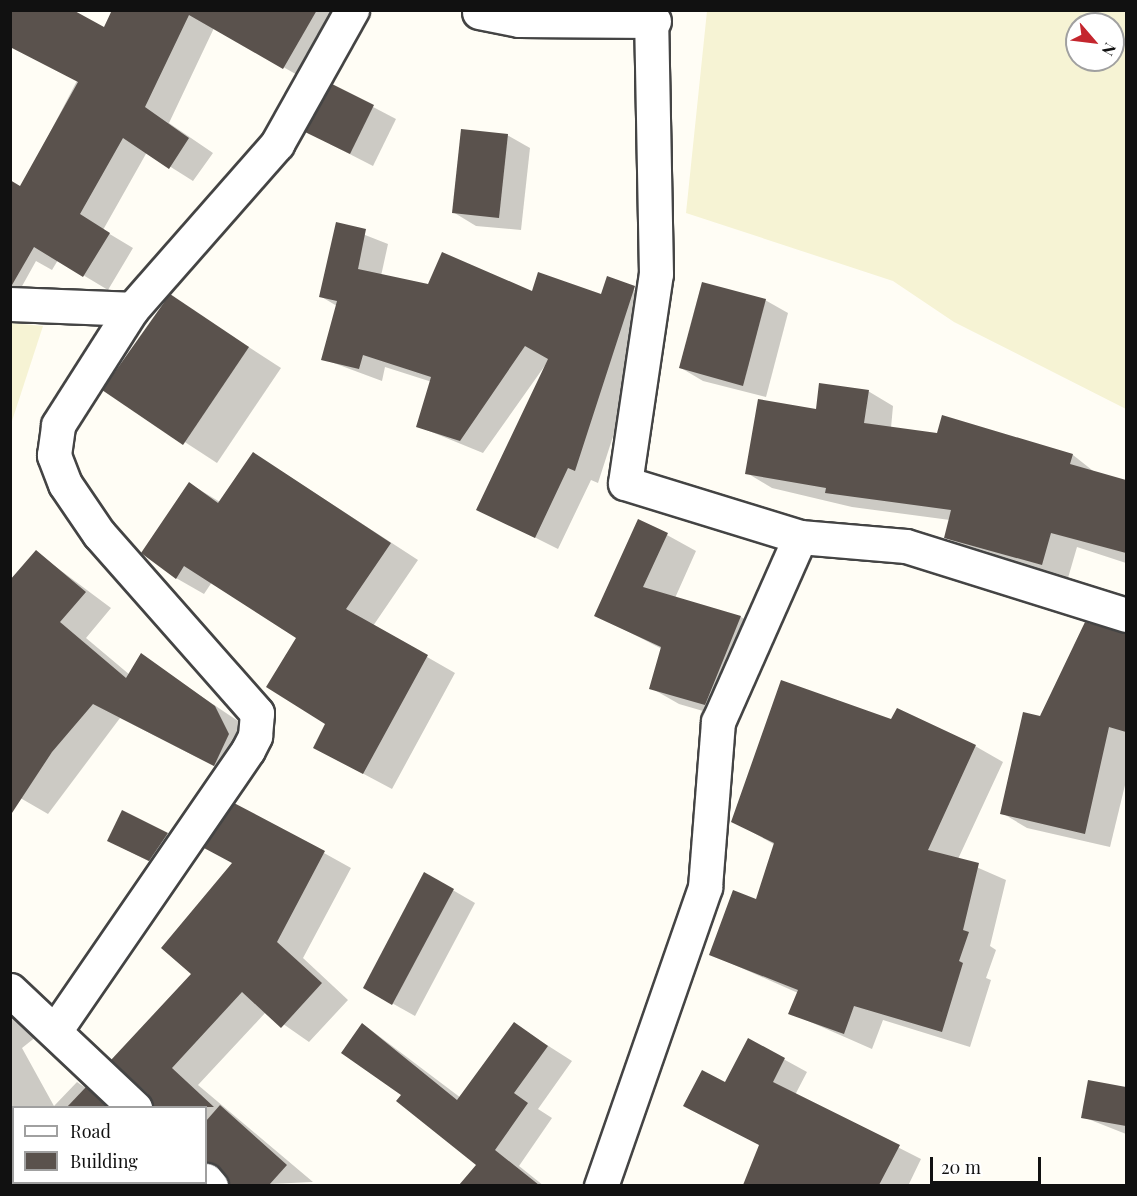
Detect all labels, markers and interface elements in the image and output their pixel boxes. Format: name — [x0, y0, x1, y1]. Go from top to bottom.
north arrow — [1065, 12, 1125, 72]
text: N — [1098, 40, 1122, 60]
legend — [12, 1106, 207, 1184]
text: Road — [70, 1119, 111, 1143]
scale bar — [933, 1145, 1044, 1183]
text: Building — [70, 1149, 138, 1173]
text: 20 m — [941, 1155, 981, 1179]

